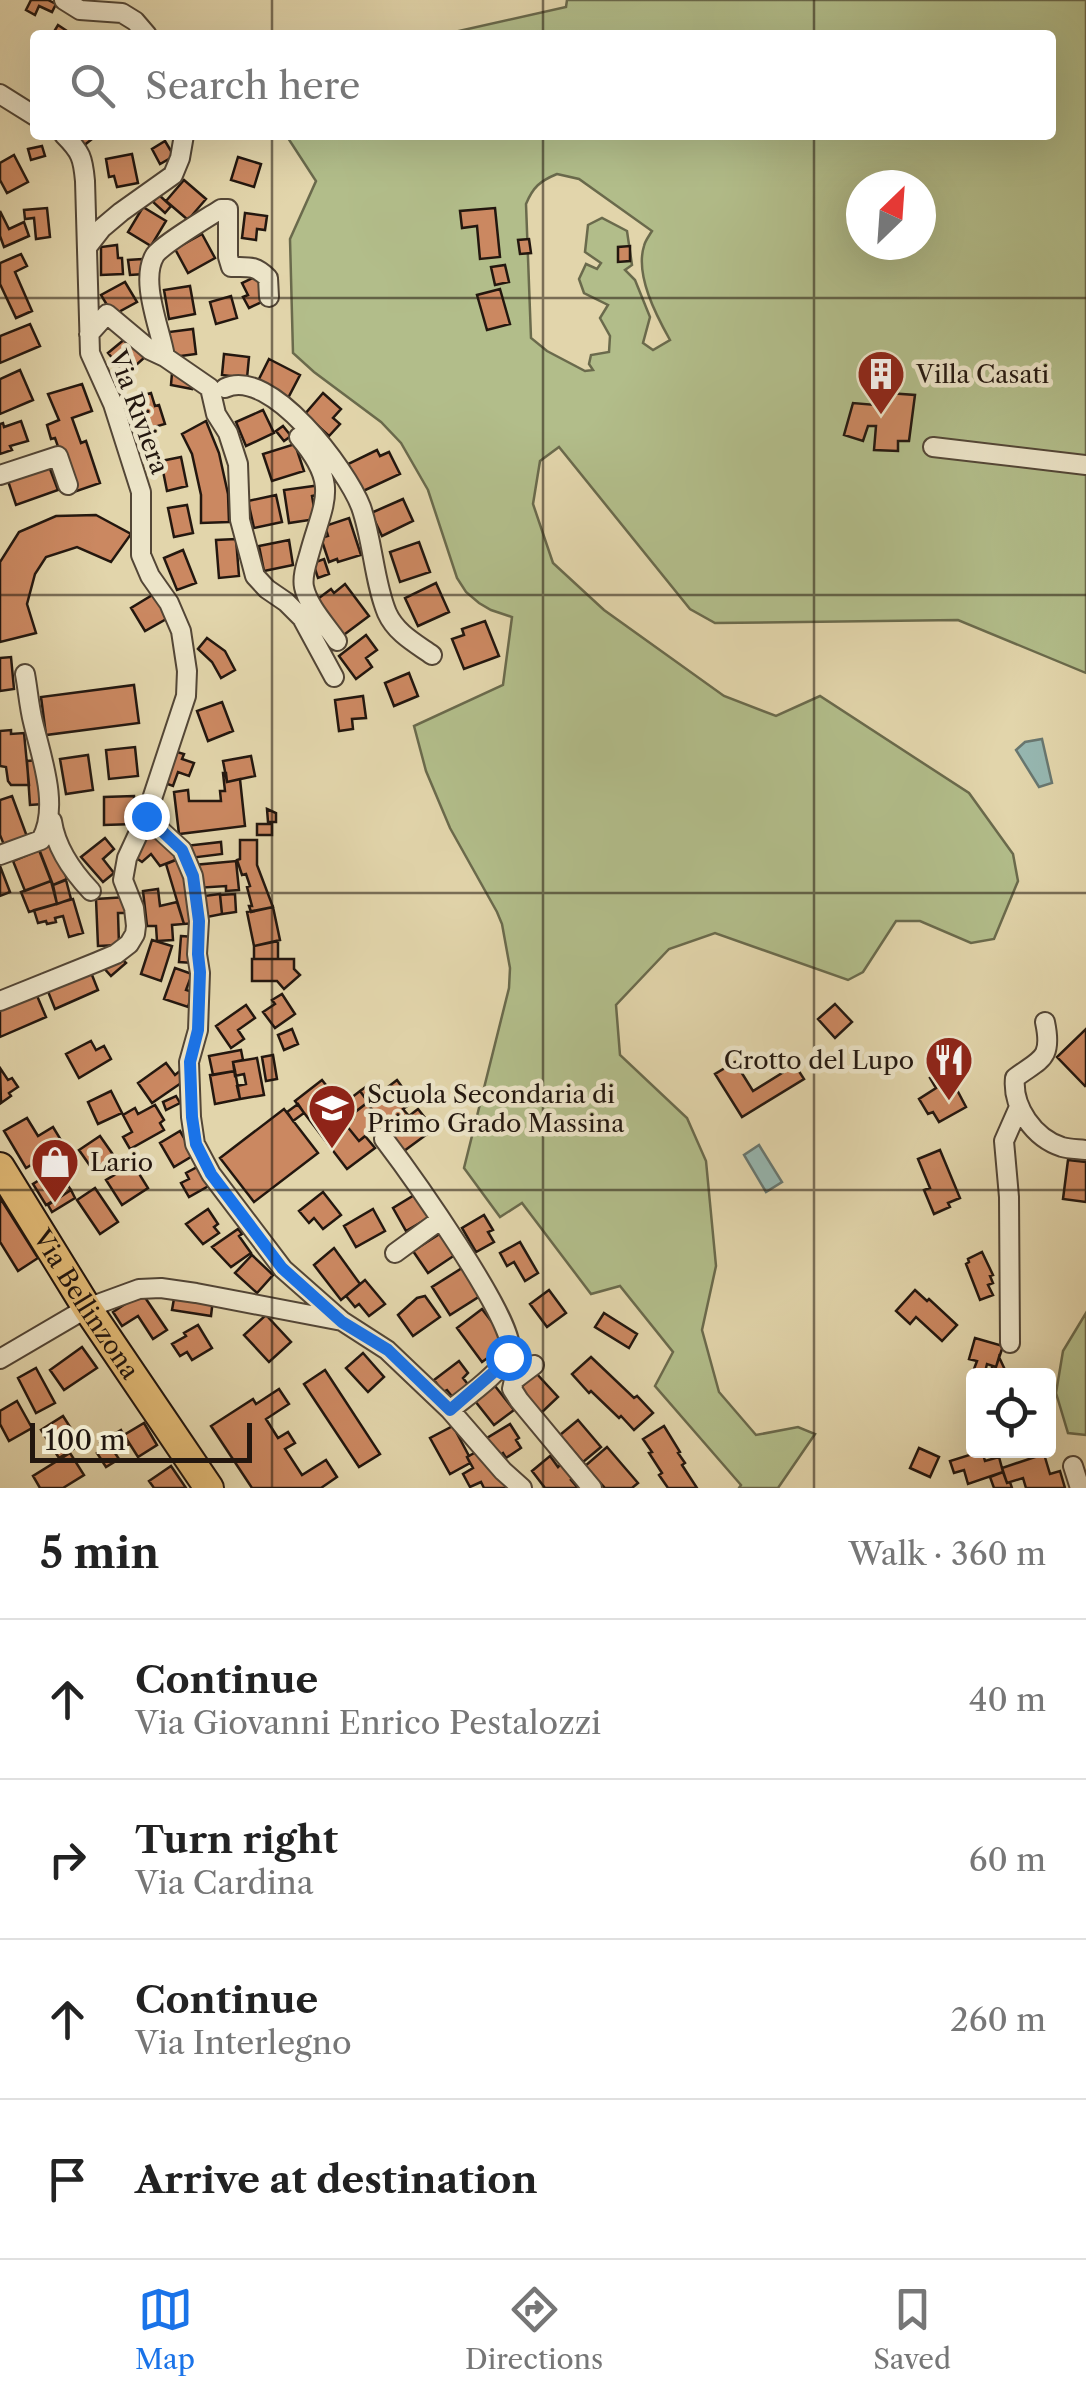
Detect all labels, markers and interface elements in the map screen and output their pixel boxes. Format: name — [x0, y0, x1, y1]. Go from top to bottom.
search box — [30, 30, 1056, 140]
icon: search — [65, 58, 120, 113]
text: Search here — [145, 62, 360, 109]
north arrow — [846, 170, 936, 260]
street label: Via Riviera — [101, 345, 176, 479]
building icon: Villa Casati — [855, 348, 907, 416]
place label: Villa Casati — [915, 359, 1049, 390]
route end — [124, 794, 170, 840]
restaurant icon: Crotto del Lupo — [923, 1034, 975, 1102]
place label: Crotto del Lupo — [724, 1045, 914, 1076]
place label: Scuola Secondaria di Primo Grado Massina — [367, 1079, 625, 1139]
school or university icon: Scuola Secondaria di Primo Grado Massina — [306, 1082, 358, 1150]
shop icon: Lario — [29, 1136, 81, 1204]
place label: Lario — [90, 1147, 153, 1178]
street label: Via Bellinzona — [26, 1223, 146, 1386]
route start — [486, 1335, 532, 1381]
map controls — [966, 1368, 1056, 1458]
button: locate — [966, 1368, 1056, 1458]
scale bar — [30, 1418, 252, 1462]
text: 100 m — [45, 1423, 126, 1457]
text: 5 min — [40, 1527, 159, 1579]
text: Walk · 360 m — [849, 1534, 1046, 1573]
text: Continue — [135, 1656, 318, 1703]
icon: ahead — [40, 1672, 95, 1727]
text: 40 m — [969, 1680, 1046, 1719]
text: Via Giovanni Enrico Pestalozzi — [135, 1703, 601, 1742]
text: Turn right — [135, 1816, 338, 1863]
icon: right — [40, 1832, 95, 1887]
text: 60 m — [969, 1840, 1046, 1879]
text: Via Cardina — [135, 1863, 314, 1902]
text: Continue — [135, 1976, 318, 2023]
icon: ahead — [40, 1992, 95, 2047]
text: 260 m — [950, 2000, 1046, 2039]
text: Via Interlegno — [135, 2023, 352, 2062]
icon: arrive — [40, 2152, 95, 2207]
text: Arrive at destination — [135, 2156, 538, 2203]
tab: Map — [135, 2282, 195, 2376]
tab: Directions — [465, 2282, 603, 2376]
tab: Saved — [873, 2282, 951, 2376]

